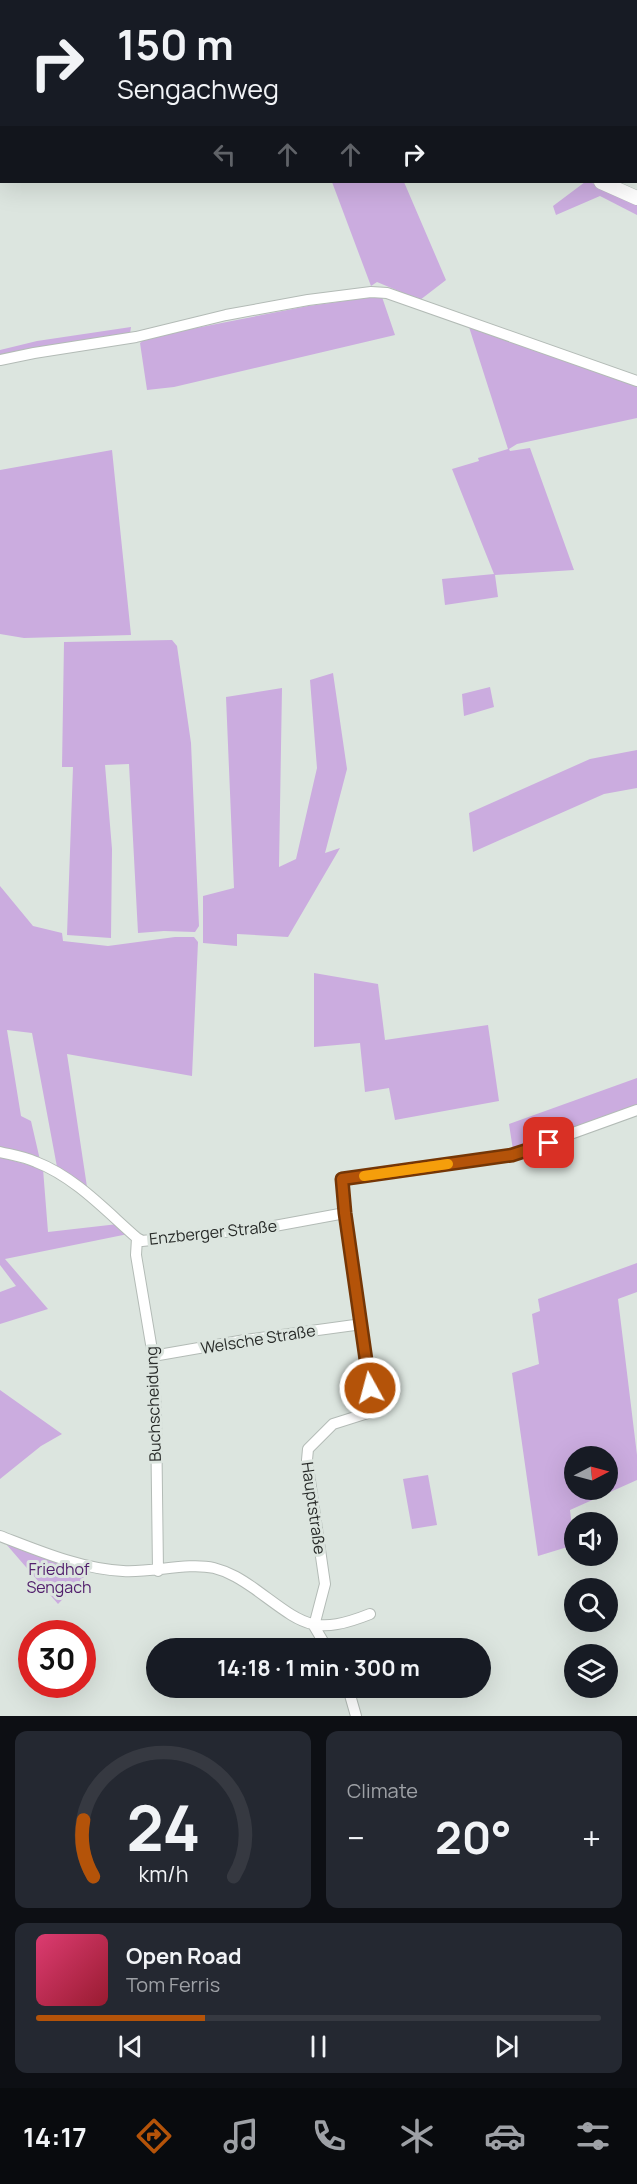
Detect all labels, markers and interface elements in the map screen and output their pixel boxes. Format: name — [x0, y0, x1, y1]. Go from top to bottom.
text: 150 m — [117, 15, 234, 73]
icon: right — [18, 24, 96, 102]
text: Sengachweg — [117, 70, 279, 107]
icon: left — [208, 138, 241, 171]
icon: ahead — [271, 138, 304, 171]
icon: ahead — [334, 138, 367, 171]
icon: right — [397, 138, 430, 171]
pin — [523, 1117, 574, 1168]
icon: arrive — [532, 1126, 565, 1159]
street label: Enzberger Straße — [148, 1214, 278, 1250]
street label: Welsche Straße — [199, 1319, 317, 1359]
street label: Buchscheidung — [140, 1346, 166, 1462]
position arrow — [338, 1356, 402, 1420]
north arrow — [564, 1446, 618, 1500]
map controls — [564, 1446, 618, 1698]
street label: Hauptstraße — [297, 1460, 331, 1556]
button: sound — [564, 1512, 618, 1566]
park label: Friedhof Sengach — [26, 1558, 92, 1598]
button: search — [564, 1578, 618, 1632]
speed limit sign: 30 — [18, 1620, 96, 1698]
button: layers — [564, 1644, 618, 1698]
text: 14:18 · 1 min · 300 m — [217, 1653, 420, 1683]
text: Climate — [347, 1777, 418, 1804]
text: 24 — [126, 1784, 200, 1870]
text: 20° — [435, 1806, 512, 1868]
text: − — [347, 1815, 365, 1860]
text: + — [582, 1815, 601, 1860]
text: km/h — [138, 1859, 188, 1888]
text: Open Road — [126, 1941, 241, 1971]
text: Tom Ferris — [126, 1971, 220, 1998]
icon: previous — [114, 2030, 147, 2063]
icon: pause — [302, 2030, 335, 2063]
icon: next — [490, 2030, 523, 2063]
icon: directions — [133, 2115, 175, 2157]
icon: music — [220, 2115, 262, 2157]
icon: phone — [308, 2115, 350, 2157]
icon: climate — [396, 2115, 438, 2157]
icon: car — [484, 2115, 526, 2157]
icon: filters — [572, 2115, 614, 2157]
text: 14:17 — [23, 2118, 87, 2155]

